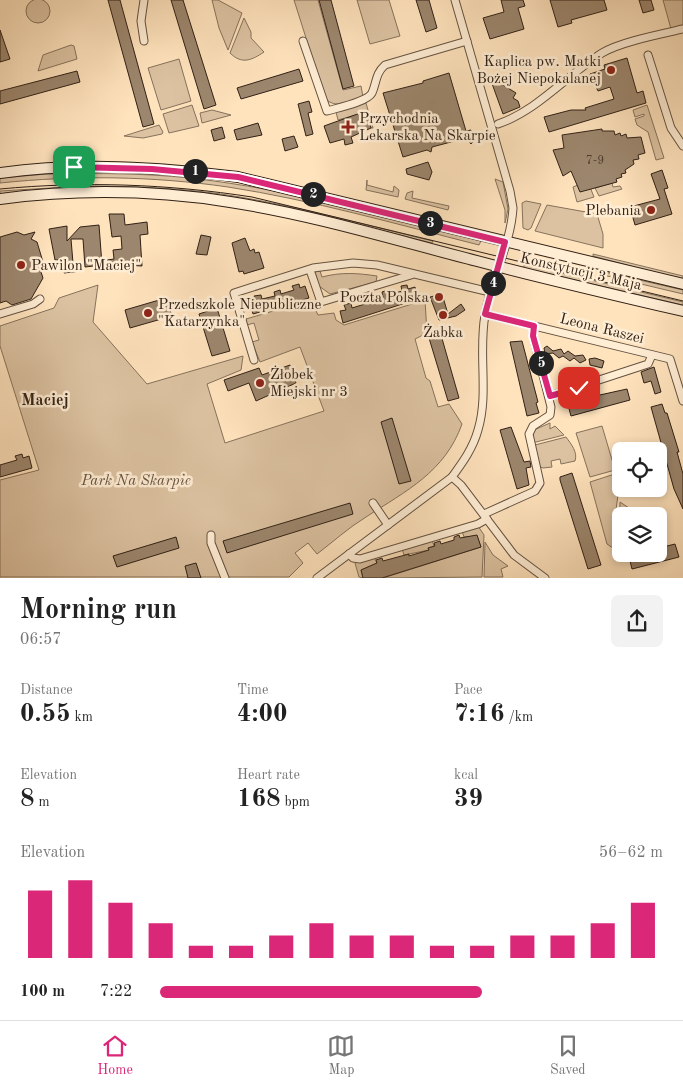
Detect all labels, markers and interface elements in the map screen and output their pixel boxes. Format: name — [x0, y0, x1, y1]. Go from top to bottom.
place label: Kaplica pw. Matki Bożej Niepokalanej — [477, 55, 601, 87]
marker: Kaplica pw. Matki Bożej Niepokalanej — [605, 64, 617, 76]
place label: Przychodnia Lekarska Na Skarpie — [359, 112, 496, 144]
marker: Przychodnia Lekarska Na Skarpie — [341, 120, 355, 134]
pin — [53, 146, 95, 188]
icon: arrive — [60, 153, 88, 181]
house number: 7-9 — [586, 155, 604, 167]
pin: 1 — [182, 158, 208, 184]
text: 1 — [191, 164, 200, 178]
pin: 2 — [300, 182, 326, 206]
text: 2 — [309, 187, 318, 201]
place label: Plebania — [585, 204, 642, 219]
marker: Plebania — [645, 204, 657, 216]
pin: 3 — [418, 210, 442, 236]
text: 3 — [426, 216, 435, 230]
street label: Konstytucji 3 Maja — [518, 251, 644, 294]
marker: Pawilon "Maciej" — [15, 259, 27, 271]
place label: Pawilon "Maciej" — [31, 259, 141, 274]
pin: 4 — [480, 270, 506, 296]
text: 4 — [489, 276, 498, 290]
place label: Poczta Polska — [340, 291, 430, 306]
marker: Poczta Polska — [433, 291, 445, 303]
place label: Przedszkole Niepubliczne "Katarzynka" — [158, 298, 321, 330]
marker: Przedszkole Niepubliczne "Katarzynka" — [142, 307, 154, 319]
marker: Żabka — [437, 309, 449, 321]
street label: Leona Raszei — [558, 312, 645, 347]
place label: Żabka — [423, 323, 464, 341]
pin: 5 — [528, 350, 554, 376]
text: 5 — [537, 356, 546, 370]
place label: Żłobek Miejski nr 3 — [270, 365, 348, 400]
pin — [558, 367, 600, 409]
icon: check — [565, 374, 593, 402]
marker: Żłobek Miejski nr 3 — [254, 377, 266, 389]
district label: Maciej — [21, 393, 69, 409]
map controls — [612, 442, 667, 562]
button: locate — [612, 442, 667, 497]
park label: Park Na Skarpie — [80, 474, 191, 489]
button: layers — [612, 507, 667, 562]
button: share — [611, 595, 663, 647]
text: Morning run — [20, 597, 177, 625]
text: 06:57 — [20, 632, 62, 648]
text: Distance — [20, 683, 73, 697]
text: Time — [237, 683, 268, 697]
text: Pace — [454, 683, 482, 697]
text: 0.55 — [20, 702, 71, 727]
text: 4:00 — [237, 702, 288, 727]
text: 7:16 — [454, 702, 505, 727]
text: km — [71, 710, 93, 724]
text: /km — [505, 710, 533, 724]
text: Elevation — [20, 768, 77, 782]
text: Heart rate — [237, 768, 300, 782]
text: kcal — [454, 768, 478, 782]
text: 8 — [20, 787, 35, 812]
text: 168 — [237, 787, 281, 812]
text: 39 — [454, 787, 483, 812]
text: m — [35, 795, 50, 809]
text: bpm — [281, 795, 310, 809]
text: Elevation — [20, 845, 85, 861]
text: 56–62 m — [599, 845, 663, 861]
text: 100 m — [20, 984, 65, 1000]
text: 7:22 — [100, 984, 132, 1000]
tab: Home — [97, 1032, 133, 1079]
tab: Map — [327, 1032, 355, 1079]
tab: Saved — [550, 1032, 586, 1079]

